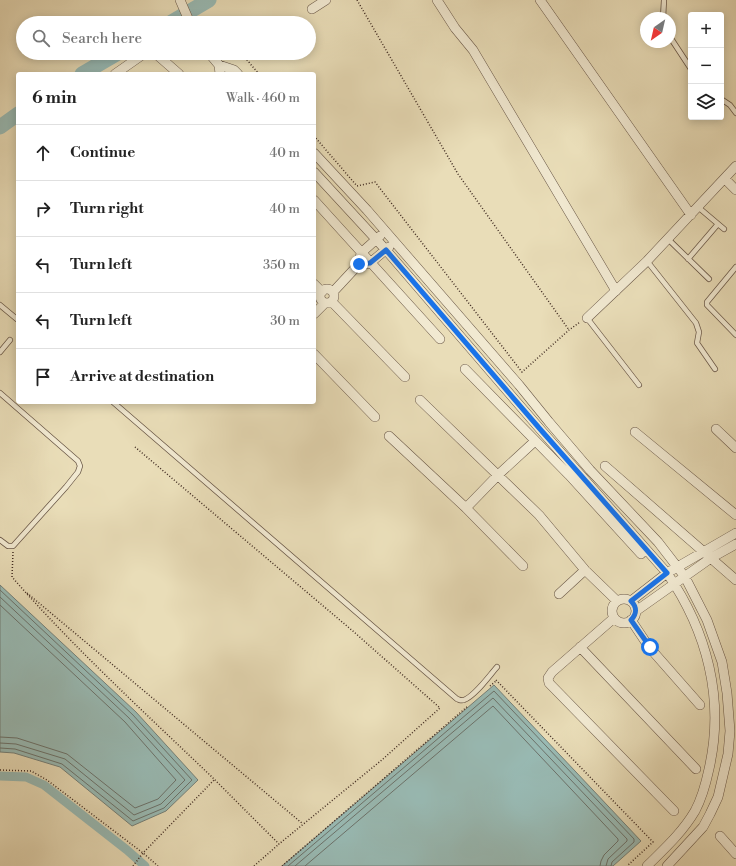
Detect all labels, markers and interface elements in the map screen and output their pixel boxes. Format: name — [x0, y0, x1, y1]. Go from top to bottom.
north arrow — [640, 12, 676, 48]
map controls — [688, 12, 724, 120]
button: + — [688, 12, 724, 48]
search box — [16, 16, 316, 60]
icon: search — [30, 27, 52, 49]
text: Search here — [62, 29, 142, 48]
button: − — [688, 48, 724, 84]
button: layers — [688, 84, 724, 120]
text: 6 min — [32, 87, 77, 109]
text: Walk · 460 m — [226, 90, 300, 106]
icon: ahead — [32, 142, 54, 164]
text: Continue — [70, 143, 135, 162]
text: 40 m — [270, 145, 300, 161]
icon: right — [32, 198, 54, 220]
text: Turn right — [70, 199, 144, 218]
text: 40 m — [270, 201, 300, 217]
icon: left — [32, 254, 54, 276]
text: Turn left — [70, 255, 132, 274]
route end — [350, 255, 368, 273]
text: 350 m — [263, 257, 300, 273]
icon: left — [32, 310, 54, 332]
text: Turn left — [70, 311, 132, 330]
text: 30 m — [270, 313, 300, 329]
icon: arrive — [32, 366, 54, 388]
text: Arrive at destination — [70, 367, 214, 386]
route start — [641, 638, 659, 656]

